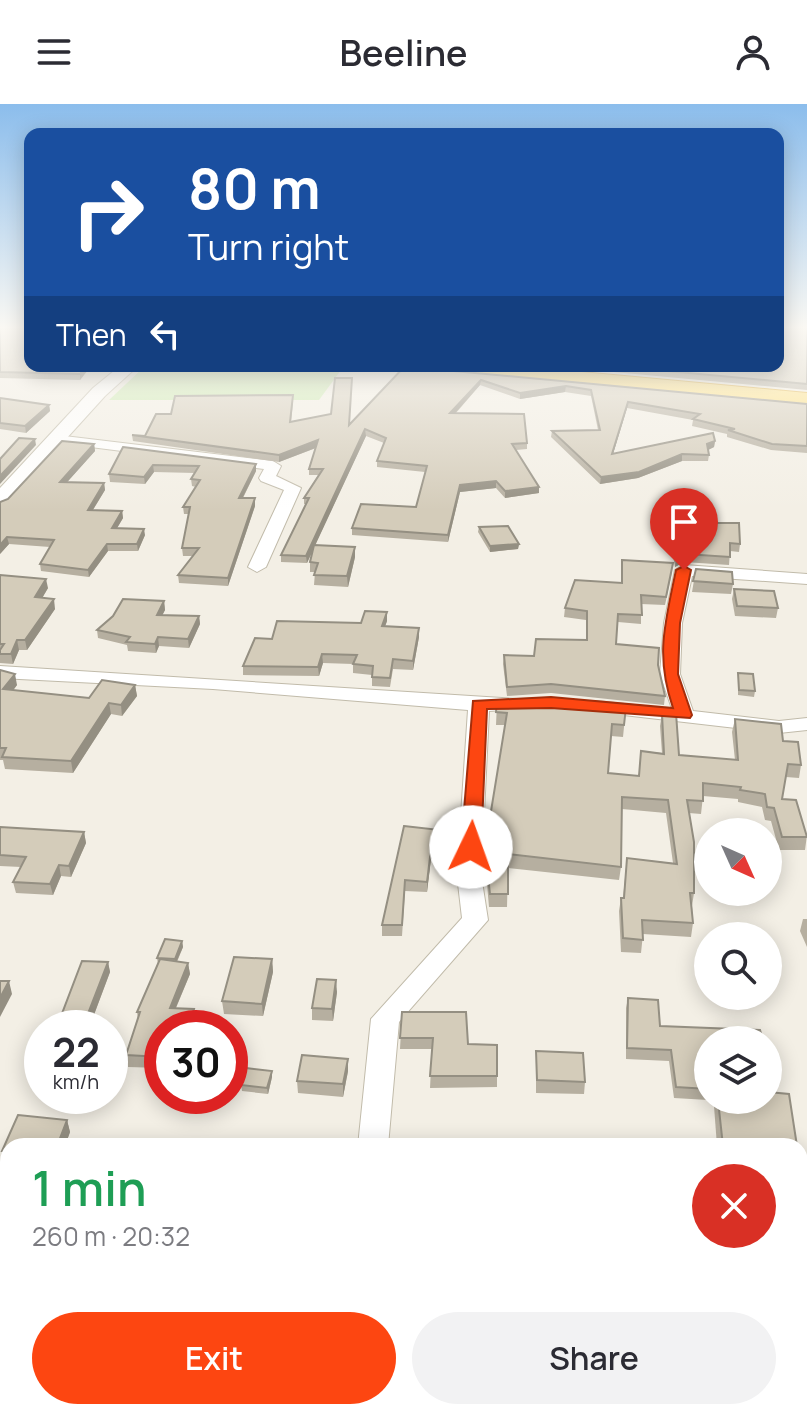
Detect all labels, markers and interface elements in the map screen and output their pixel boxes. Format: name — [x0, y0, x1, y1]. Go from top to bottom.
text: Beeline — [340, 28, 467, 77]
icon: menu — [32, 30, 76, 74]
icon: person — [731, 30, 775, 74]
text: 80 m — [188, 149, 321, 226]
icon: right — [56, 160, 160, 264]
text: Turn right — [188, 222, 349, 271]
icon: left — [143, 312, 187, 356]
text: Then — [56, 314, 127, 355]
pin — [650, 488, 718, 570]
icon: arrive — [662, 500, 706, 544]
position arrow — [429, 805, 513, 889]
north arrow — [694, 818, 782, 906]
map controls — [694, 818, 782, 1114]
button: search — [694, 922, 782, 1010]
speed limit sign: 30 — [144, 1010, 248, 1114]
text: 22 — [52, 1024, 100, 1079]
button: layers — [694, 1026, 782, 1114]
text: km/h — [53, 1068, 99, 1095]
text: 1 min — [32, 1155, 146, 1220]
button: close — [692, 1164, 776, 1248]
text: 260 m · 20:32 — [32, 1218, 190, 1254]
button: Exit — [32, 1312, 396, 1404]
button: Share — [412, 1312, 776, 1404]

